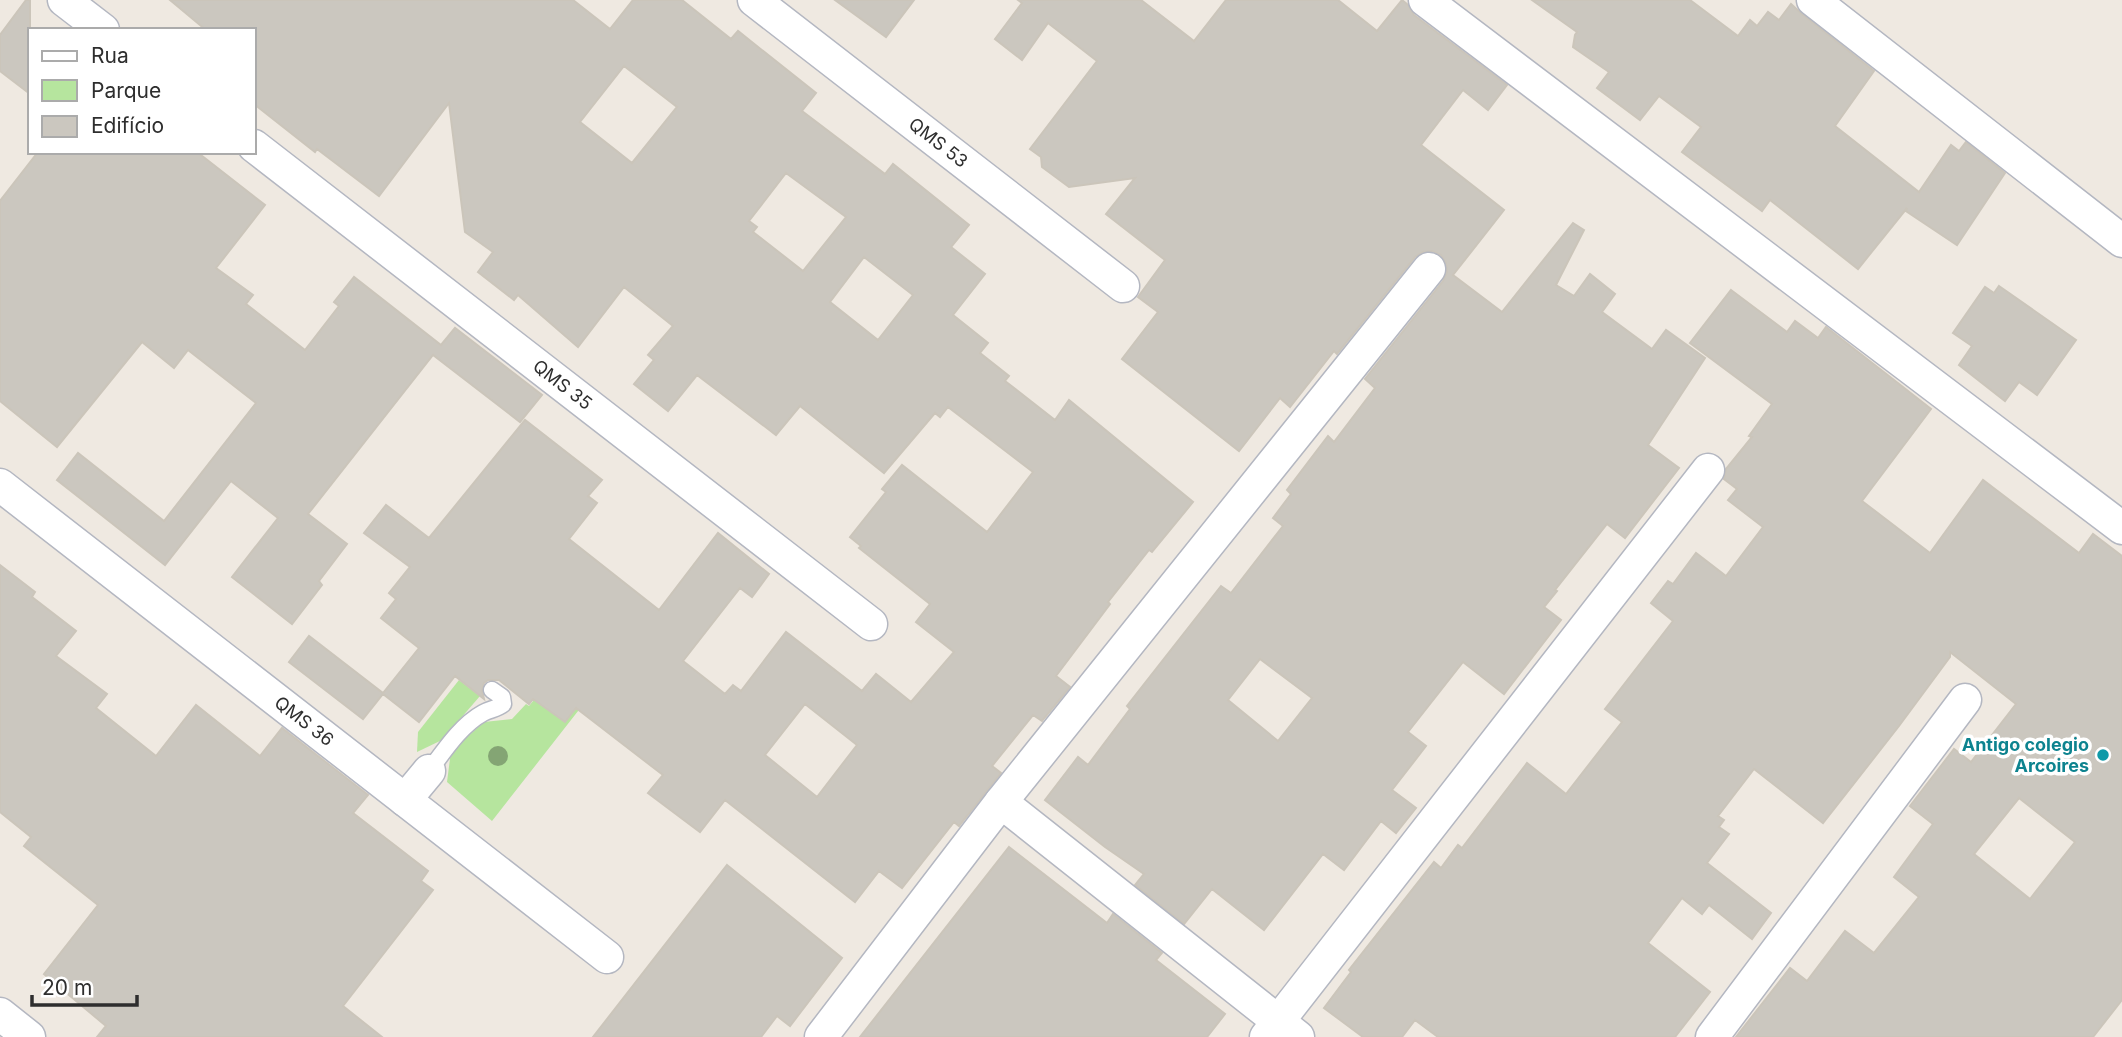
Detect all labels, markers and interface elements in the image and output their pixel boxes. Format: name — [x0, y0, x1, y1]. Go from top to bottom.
legend — [28, 28, 256, 154]
text: Rua — [91, 43, 129, 68]
text: Parque — [91, 78, 161, 103]
text: Edifício — [91, 113, 164, 138]
street label: QMS 53 — [905, 113, 972, 172]
street label: QMS 35 — [529, 355, 596, 414]
street label: QMS 36 — [271, 691, 338, 750]
place label: Antigo colegio Arcoires — [1962, 734, 2089, 776]
marker: Antigo colegio Arcoires — [2095, 747, 2111, 763]
scale bar — [32, 964, 136, 1008]
text: 20 m — [42, 975, 92, 1000]

